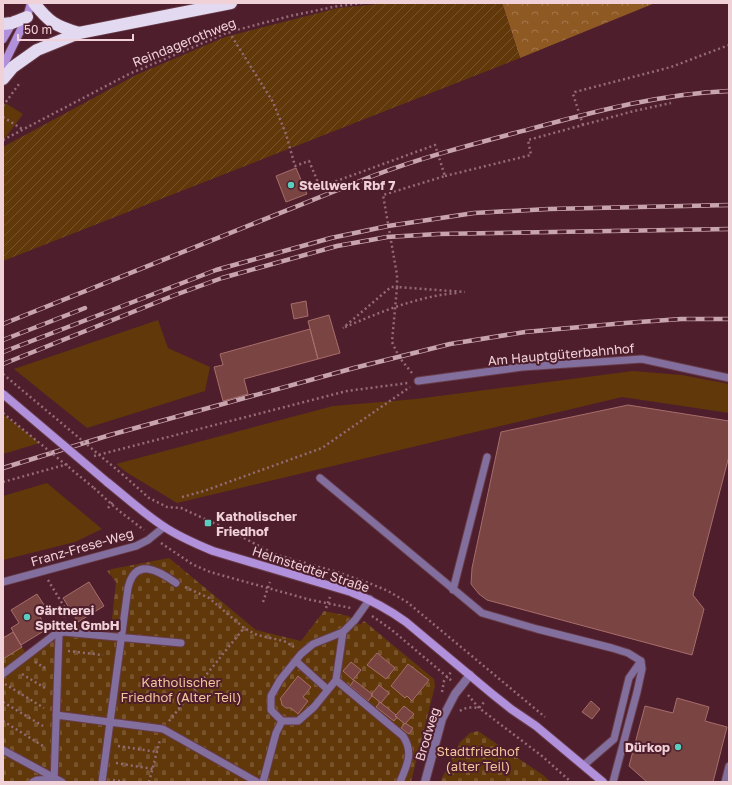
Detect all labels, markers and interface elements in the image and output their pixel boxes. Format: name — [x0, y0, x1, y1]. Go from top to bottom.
street label: Reindagerothweg — [130, 14, 238, 70]
scale bar — [18, 16, 133, 42]
text: 50 m — [24, 22, 52, 37]
place label: Stellwerk Rbf 7 — [299, 177, 395, 193]
marker: Stellwerk Rbf 7 — [286, 180, 296, 190]
street label: Am Hauptgüterbahnhof — [487, 340, 635, 368]
place label: Katholischer Friedhof — [216, 508, 297, 539]
marker: Katholischer Friedhof — [203, 518, 213, 528]
street label: Franz-Frese-Weg — [29, 525, 135, 569]
street label: Helmstedter Straße — [250, 542, 372, 596]
place label: Gärtnerei Spittel GmbH — [35, 602, 120, 633]
marker: Gärtnerei Spittel GmbH — [22, 612, 32, 622]
park label: Katholischer Friedhof (Alter Teil) — [121, 674, 241, 705]
street label: Brodweg — [411, 705, 443, 763]
place label: Dürkop — [625, 739, 670, 755]
marker: Dürkop — [673, 742, 683, 752]
park label: Stadtfriedhof (alter Teil) — [436, 743, 520, 774]

